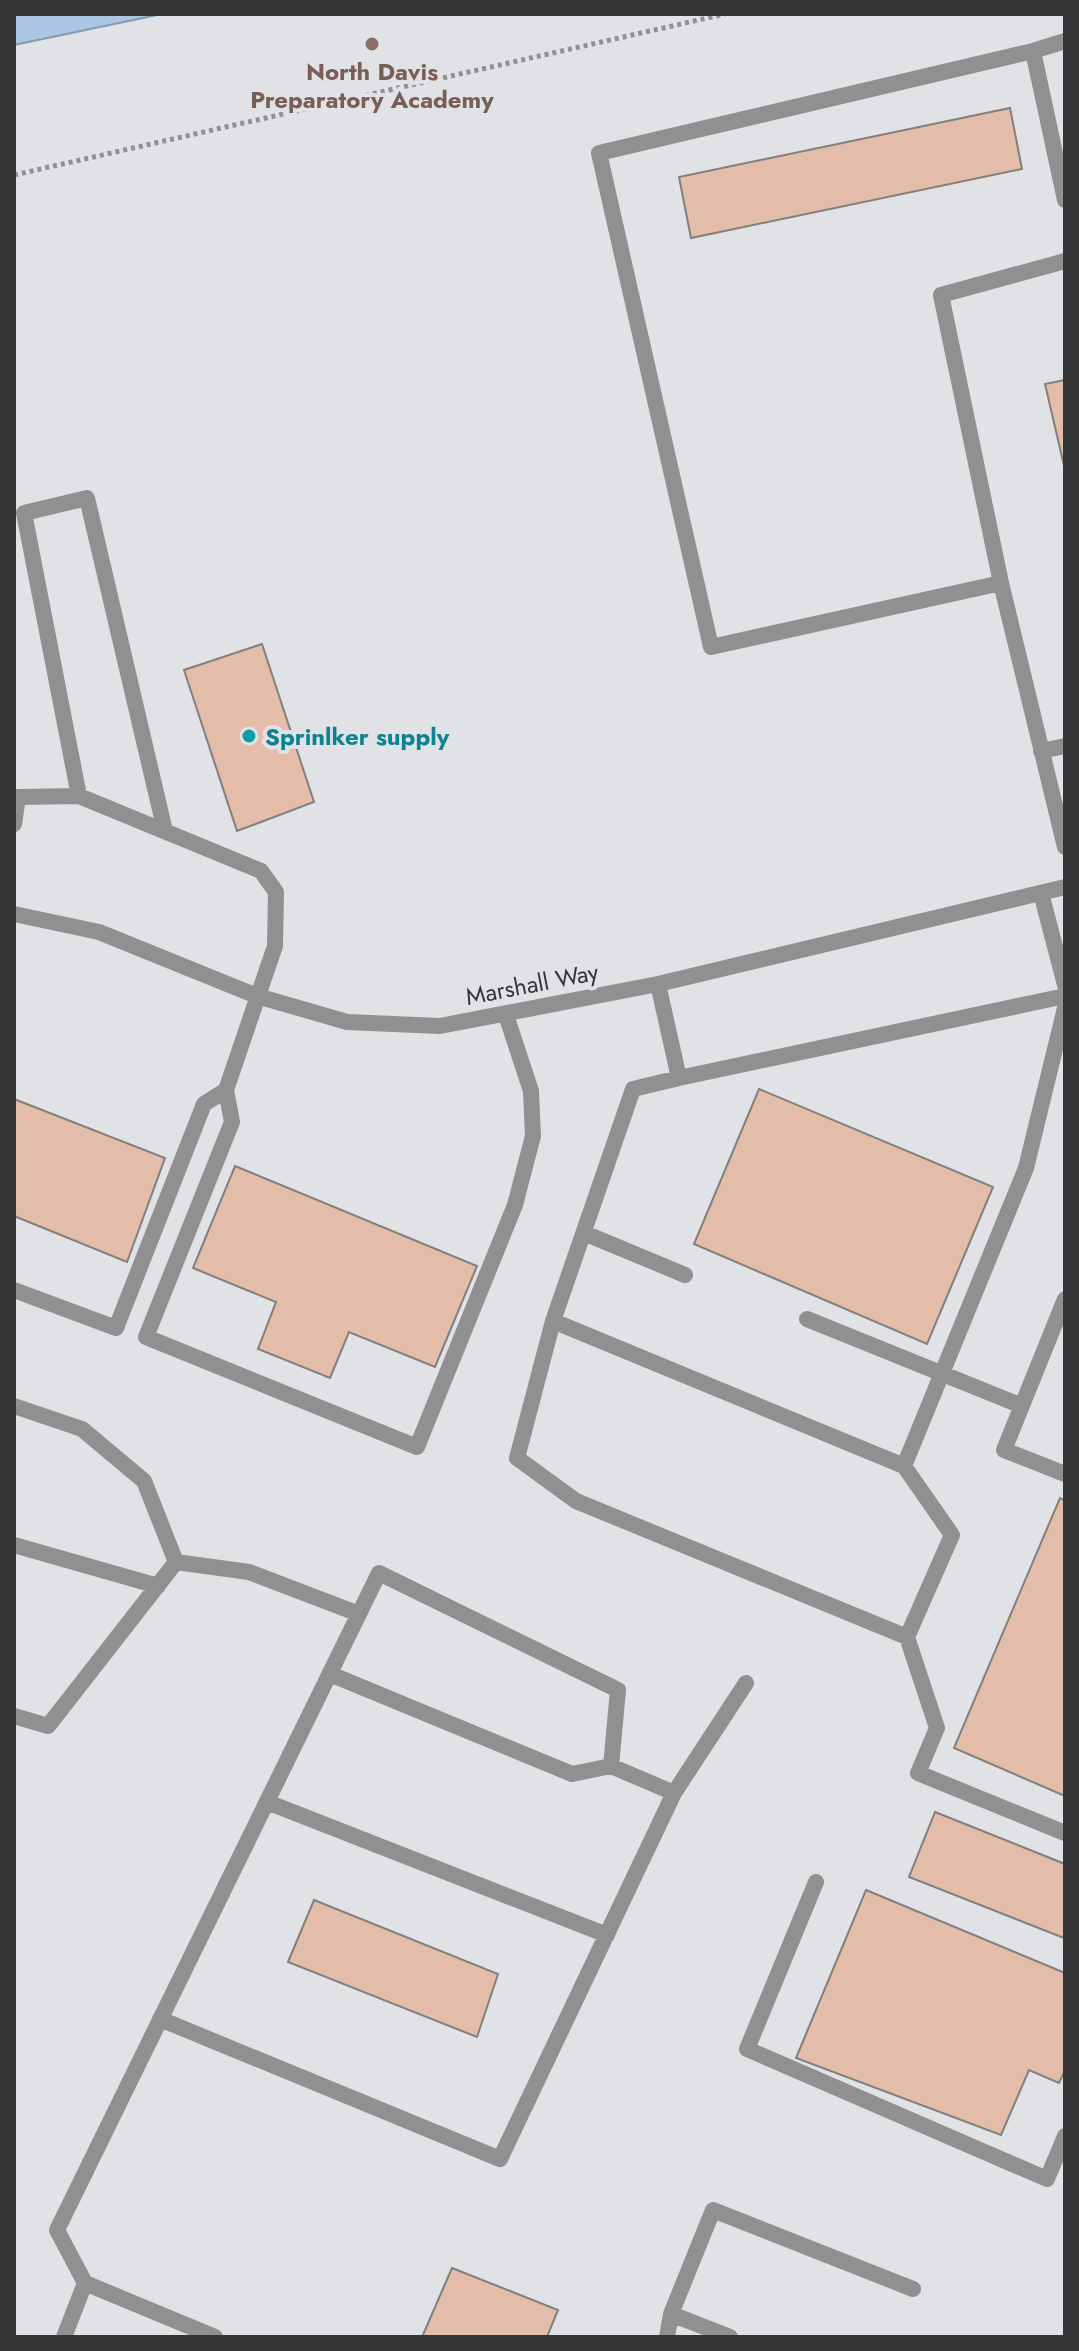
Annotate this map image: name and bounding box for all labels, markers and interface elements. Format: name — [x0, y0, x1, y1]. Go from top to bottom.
marker: North Davis Preparatory Academy — [363, 35, 381, 53]
place label: North Davis Preparatory Academy — [250, 54, 494, 117]
place label: Sprinlker supply — [265, 719, 450, 754]
marker: Sprinlker supply — [240, 727, 258, 745]
street label: Marshall Way — [463, 954, 602, 1014]

